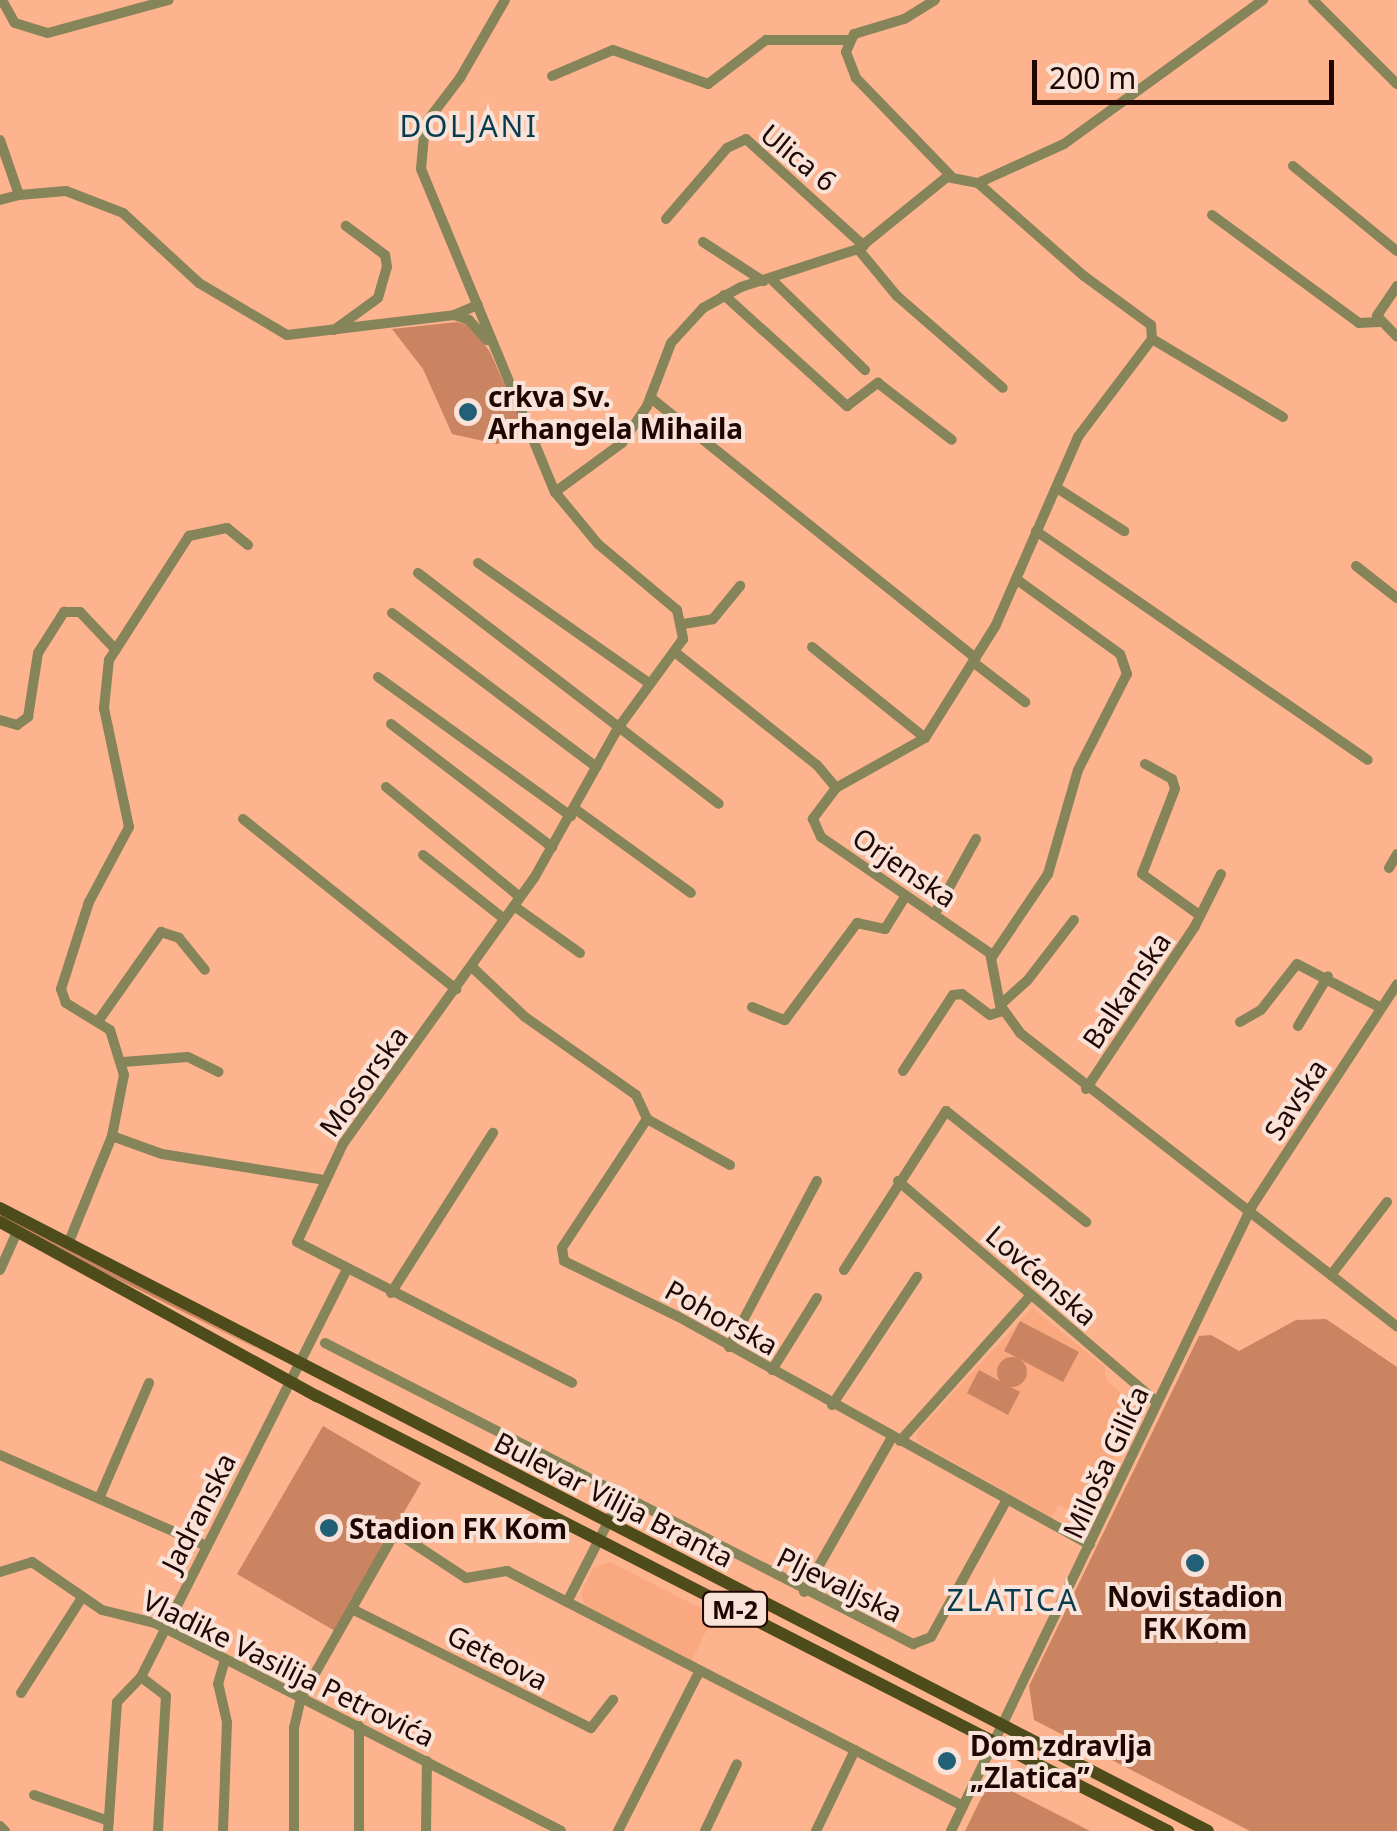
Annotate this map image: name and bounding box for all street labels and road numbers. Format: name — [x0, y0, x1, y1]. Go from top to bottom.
street label: Ulica 6 — [754, 116, 844, 198]
street label: Orjenska — [847, 820, 963, 914]
street label: Balkanska — [1075, 925, 1177, 1055]
street label: Mosorska — [312, 1019, 414, 1143]
street label: Savska — [1257, 1052, 1333, 1146]
street label: Lovćenska — [980, 1218, 1104, 1332]
street label: Pohorska — [660, 1272, 784, 1362]
street label: Miloša Gilića — [1055, 1380, 1155, 1544]
street label: Bulevar Vilija Branta — [489, 1424, 739, 1574]
street label: Jadranska — [154, 1447, 242, 1577]
street label: Pljevaljska — [772, 1539, 908, 1629]
street label: Vladike Vasilija Petrovića — [138, 1583, 440, 1753]
road number: M-2 — [700, 1589, 770, 1629]
street label: Geteova — [442, 1617, 554, 1697]

